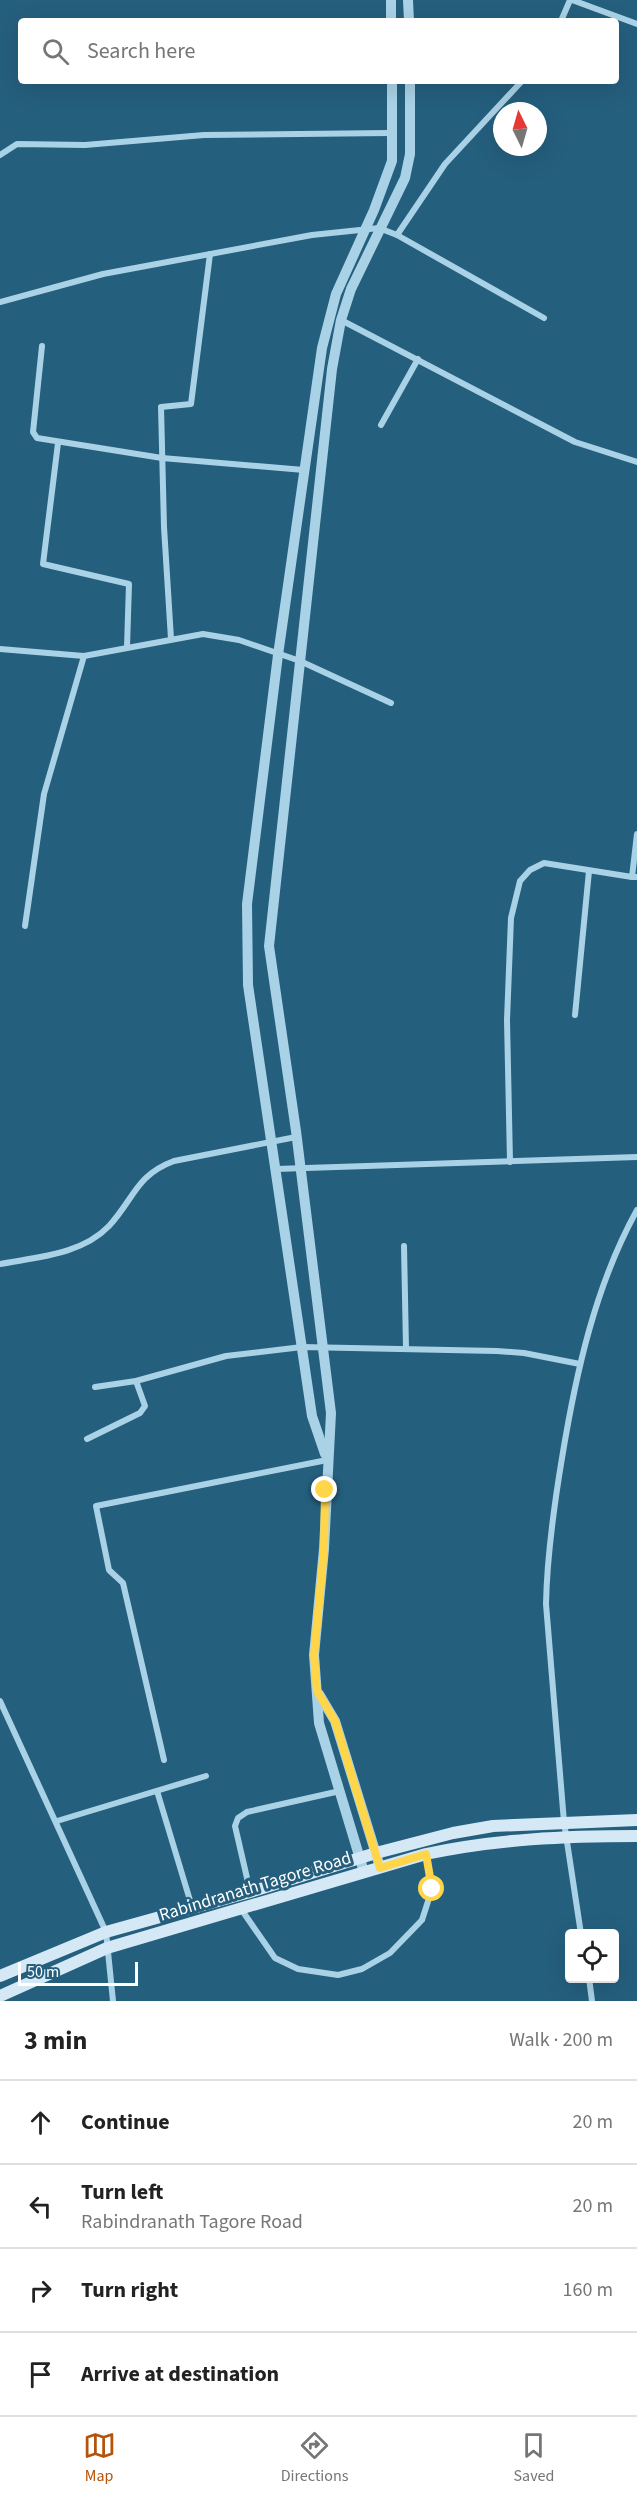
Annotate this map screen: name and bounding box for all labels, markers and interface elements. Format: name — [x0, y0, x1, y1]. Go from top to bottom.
search box — [18, 18, 619, 84]
icon: search — [39, 35, 72, 68]
text: Search here — [87, 35, 195, 67]
north arrow — [493, 102, 547, 156]
route end — [311, 1476, 337, 1502]
street label: Rabindranath Tagore Road — [156, 1845, 354, 1928]
route start — [418, 1875, 444, 1901]
map controls — [565, 1929, 619, 1983]
button: locate — [565, 1929, 619, 1983]
scale bar — [18, 1959, 138, 1986]
text: 50 m — [27, 1961, 59, 1983]
text: 3 min — [24, 2022, 87, 2059]
text: Walk · 200 m — [509, 2026, 613, 2054]
icon: ahead — [24, 2106, 57, 2139]
text: Continue — [81, 2106, 170, 2138]
text: 20 m — [573, 2108, 613, 2136]
text: Turn left — [81, 2176, 163, 2208]
icon: left — [24, 2190, 57, 2223]
text: 20 m — [573, 2192, 613, 2220]
text: Rabindranath Tagore Road — [81, 2208, 303, 2236]
icon: right — [24, 2274, 57, 2307]
text: Turn right — [81, 2274, 178, 2306]
text: 160 m — [563, 2276, 613, 2304]
icon: arrive — [24, 2358, 57, 2391]
text: Arrive at destination — [81, 2358, 279, 2390]
tab: Map — [83, 2429, 116, 2487]
tab: Directions — [281, 2429, 348, 2487]
tab: Saved — [514, 2429, 554, 2487]

